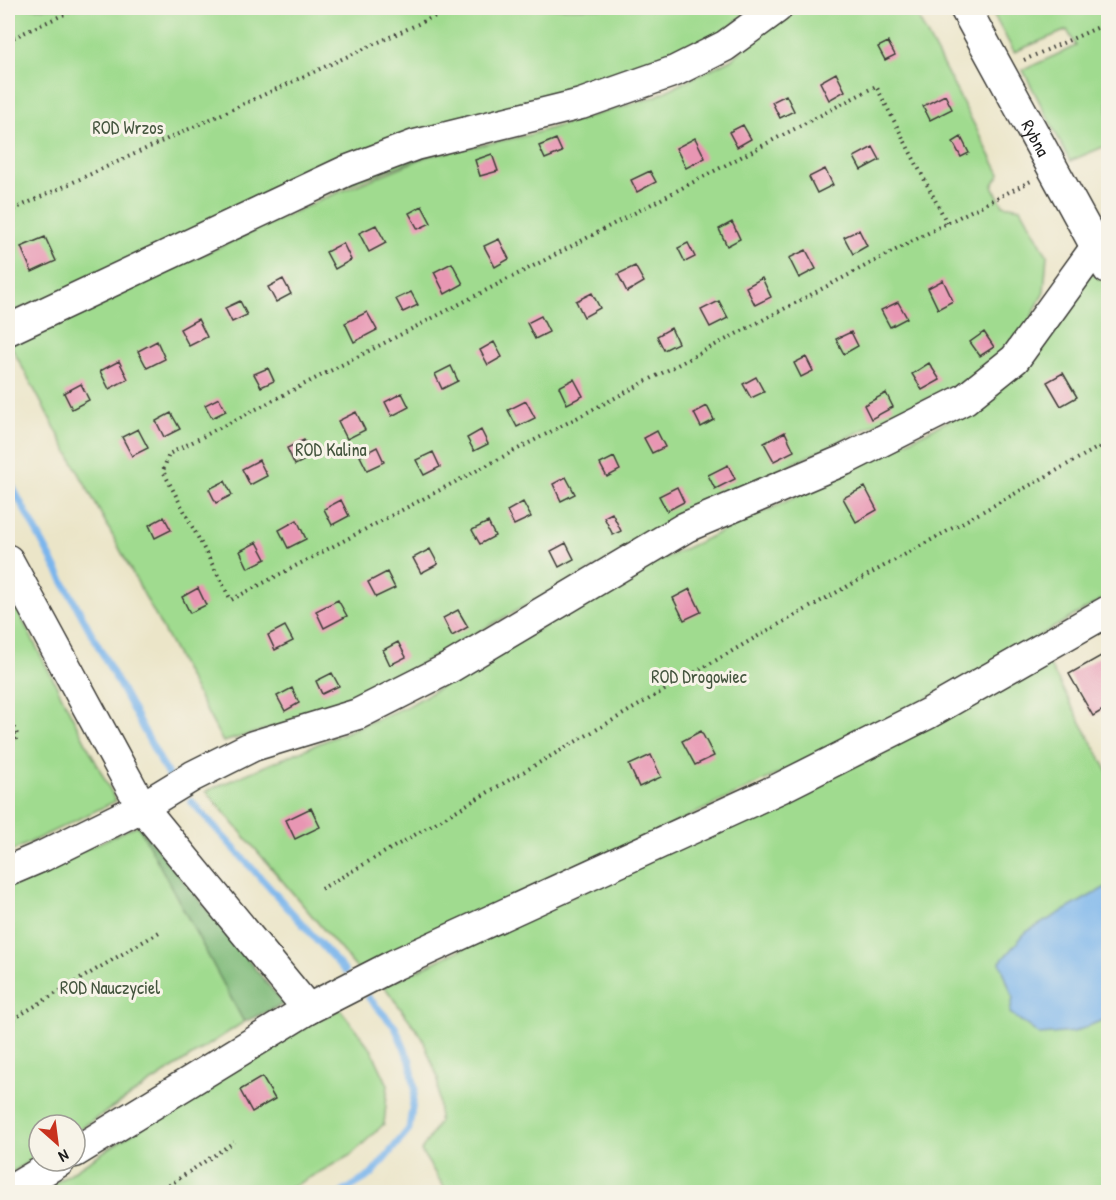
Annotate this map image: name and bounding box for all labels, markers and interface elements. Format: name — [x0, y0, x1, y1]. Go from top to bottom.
park label: ROD Wrzos — [93, 115, 163, 140]
street label: Rybna — [1016, 115, 1056, 161]
park label: ROD Kalina — [295, 437, 367, 462]
park label: ROD Drogowiec — [651, 664, 747, 689]
park label: ROD Nauczyciel — [60, 975, 160, 1000]
north arrow — [27, 1113, 87, 1173]
text: N — [55, 1145, 73, 1168]

